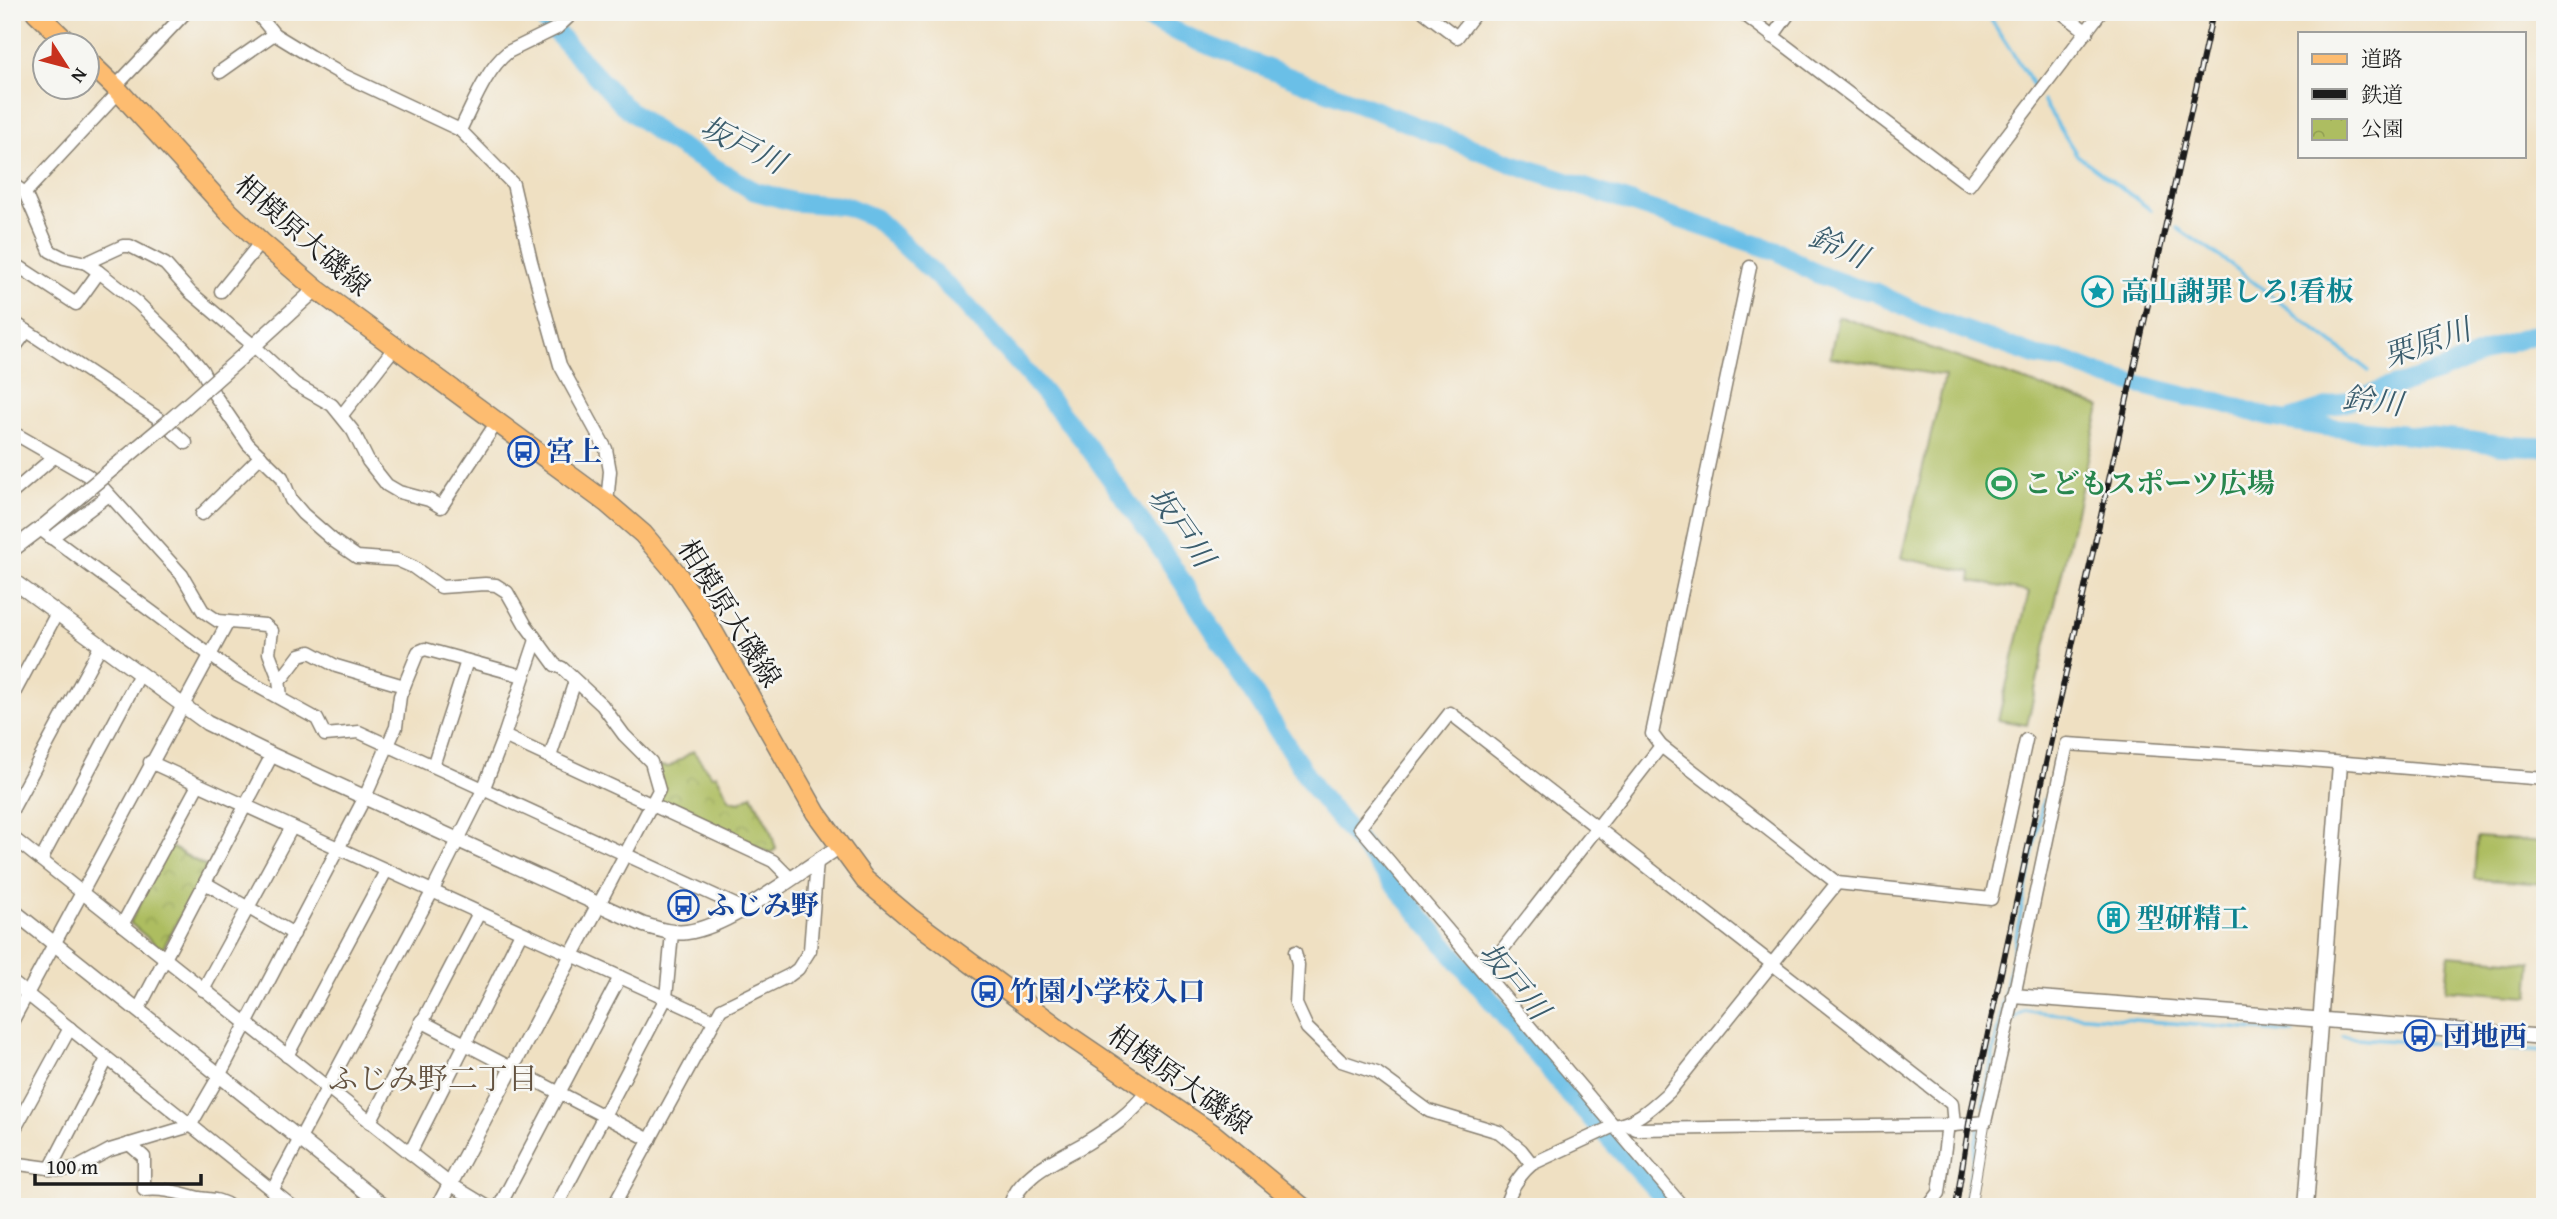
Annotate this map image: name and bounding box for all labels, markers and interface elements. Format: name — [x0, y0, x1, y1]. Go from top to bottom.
north arrow — [32, 32, 102, 102]
legend — [2298, 32, 2526, 158]
text: 道路 — [2361, 43, 2403, 74]
text: N — [65, 63, 95, 90]
text: 鉄道 — [2361, 79, 2403, 110]
water label: 坂戸川 — [693, 104, 796, 186]
text: 公園 — [2361, 113, 2403, 144]
street label: 相模原大磯線 — [226, 164, 380, 305]
water label: 鈴川 — [1803, 214, 1879, 280]
place label: 高山謝罪しろ!看板 — [2121, 270, 2354, 311]
place icon: 高山謝罪しろ!看板 — [2081, 274, 2115, 308]
water label: 栗原川 — [2377, 306, 2479, 378]
water label: 鈴川 — [2341, 375, 2409, 426]
place label: 宮上 — [546, 430, 602, 471]
bus stop icon: 宮上 — [506, 434, 540, 468]
place label: こどもスポーツ広場 — [2024, 462, 2275, 503]
sports icon: こどもスポーツ広場 — [1984, 466, 2018, 500]
water label: 坂戸川 — [1138, 477, 1227, 578]
street label: 相模原大磯線 — [669, 531, 792, 695]
place label: ふじみ野 — [707, 884, 819, 925]
bus stop icon: ふじみ野 — [667, 888, 701, 922]
place label: 型研精工 — [2137, 897, 2249, 938]
building icon: 型研精工 — [2097, 901, 2131, 935]
water label: 坂戸川 — [1469, 932, 1562, 1031]
place label: 竹園小学校入口 — [1010, 970, 1206, 1011]
bus stop icon: 竹園小学校入口 — [970, 974, 1004, 1008]
street label: 相模原大磯線 — [1100, 1014, 1261, 1144]
place label: 団地西 — [2443, 1015, 2527, 1056]
bus stop icon: 団地西 — [2403, 1019, 2437, 1053]
district label: ふじみ野二丁目 — [328, 1056, 538, 1100]
scale bar — [35, 1142, 201, 1186]
text: 100 m — [46, 1151, 98, 1182]

